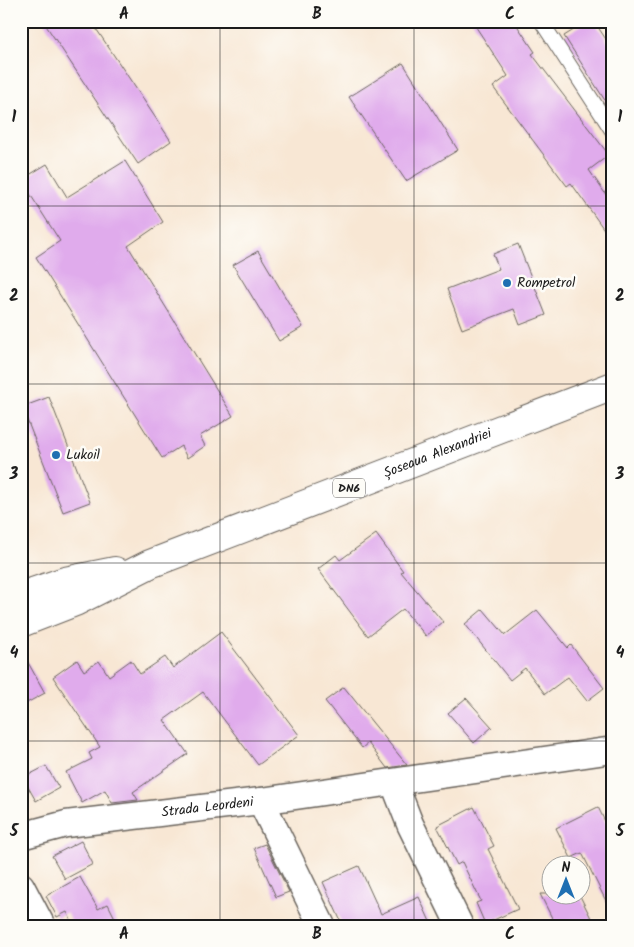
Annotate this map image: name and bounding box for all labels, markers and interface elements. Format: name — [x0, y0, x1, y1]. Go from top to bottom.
text: A — [119, 2, 129, 27]
text: B — [312, 2, 322, 27]
text: C — [505, 2, 515, 27]
text: 1 — [12, 105, 17, 130]
text: 1 — [618, 105, 623, 130]
place label: Rompetrol — [517, 272, 576, 294]
marker: Rompetrol — [501, 277, 513, 289]
text: 2 — [9, 284, 19, 309]
text: 2 — [615, 284, 625, 309]
street label: Șoseaua Alexandriei — [380, 422, 496, 484]
place label: Lukoil — [66, 444, 101, 466]
marker: Lukoil — [50, 449, 62, 461]
text: 3 — [9, 462, 19, 487]
text: 3 — [615, 462, 625, 487]
road number: DN6 — [333, 478, 365, 498]
text: 4 — [10, 641, 19, 666]
text: 4 — [616, 641, 625, 666]
street label: Strada Leordeni — [160, 791, 255, 824]
text: 5 — [9, 819, 20, 844]
text: 5 — [615, 819, 626, 844]
north arrow — [542, 854, 592, 904]
text: N — [562, 857, 571, 879]
text: A — [119, 922, 129, 947]
text: B — [312, 922, 322, 947]
text: C — [505, 922, 515, 947]

